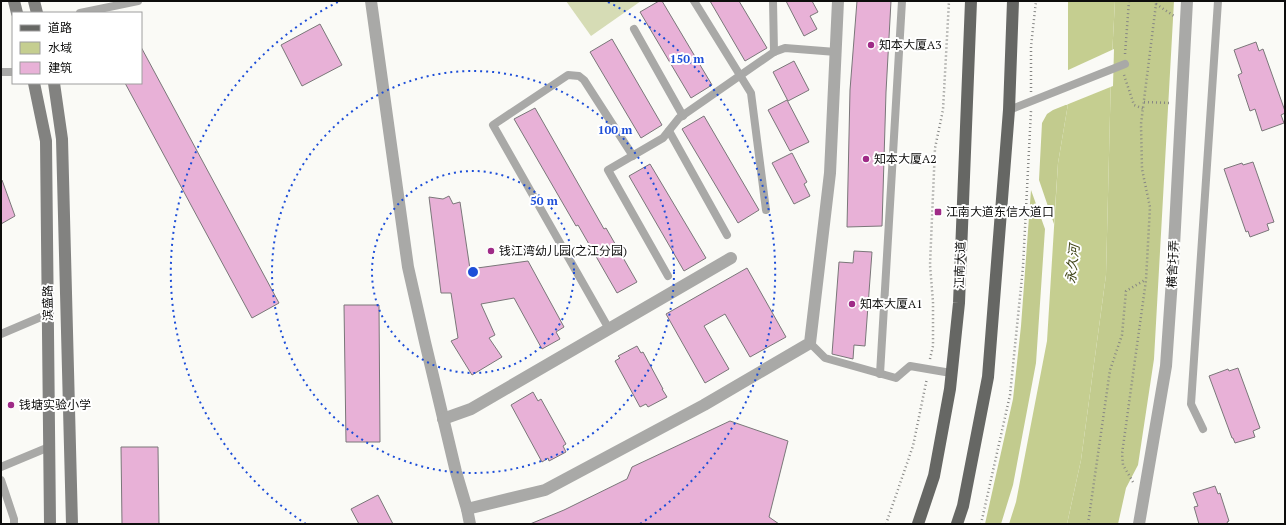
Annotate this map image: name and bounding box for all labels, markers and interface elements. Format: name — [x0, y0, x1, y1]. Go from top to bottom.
legend — [12, 12, 142, 84]
text: 道路 — [48, 20, 72, 35]
place label: 知本大厦A3 — [879, 37, 942, 52]
text: 水域 — [48, 40, 72, 55]
marker: 知本大厦A3 — [866, 40, 876, 50]
text: 150 m — [670, 51, 704, 66]
text: 建筑 — [48, 60, 72, 75]
text: 100 m — [598, 122, 632, 137]
place label: 知本大厦A2 — [874, 151, 937, 166]
marker: 知本大厦A2 — [861, 154, 871, 164]
text: 50 m — [530, 193, 558, 208]
place label: 江南大道东信大道口 — [946, 204, 1054, 219]
marker: 江南大道东信大道口 — [933, 207, 943, 217]
street label: 横舍圩弄 — [1164, 240, 1181, 288]
street label: 江南大道 — [951, 241, 968, 289]
water label: 永久河 — [1061, 241, 1083, 284]
place label: 钱江湾幼儿园(之江分园) — [499, 243, 627, 258]
marker: 钱江湾幼儿园(之江分园) — [486, 246, 496, 256]
centre of rings — [466, 265, 480, 279]
street label: 滨盛路 — [40, 285, 55, 321]
place label: 知本大厦A1 — [860, 296, 923, 311]
marker: 知本大厦A1 — [847, 299, 857, 309]
place label: 钱塘实验小学 — [19, 397, 91, 412]
marker: 钱塘实验小学 — [6, 400, 16, 410]

